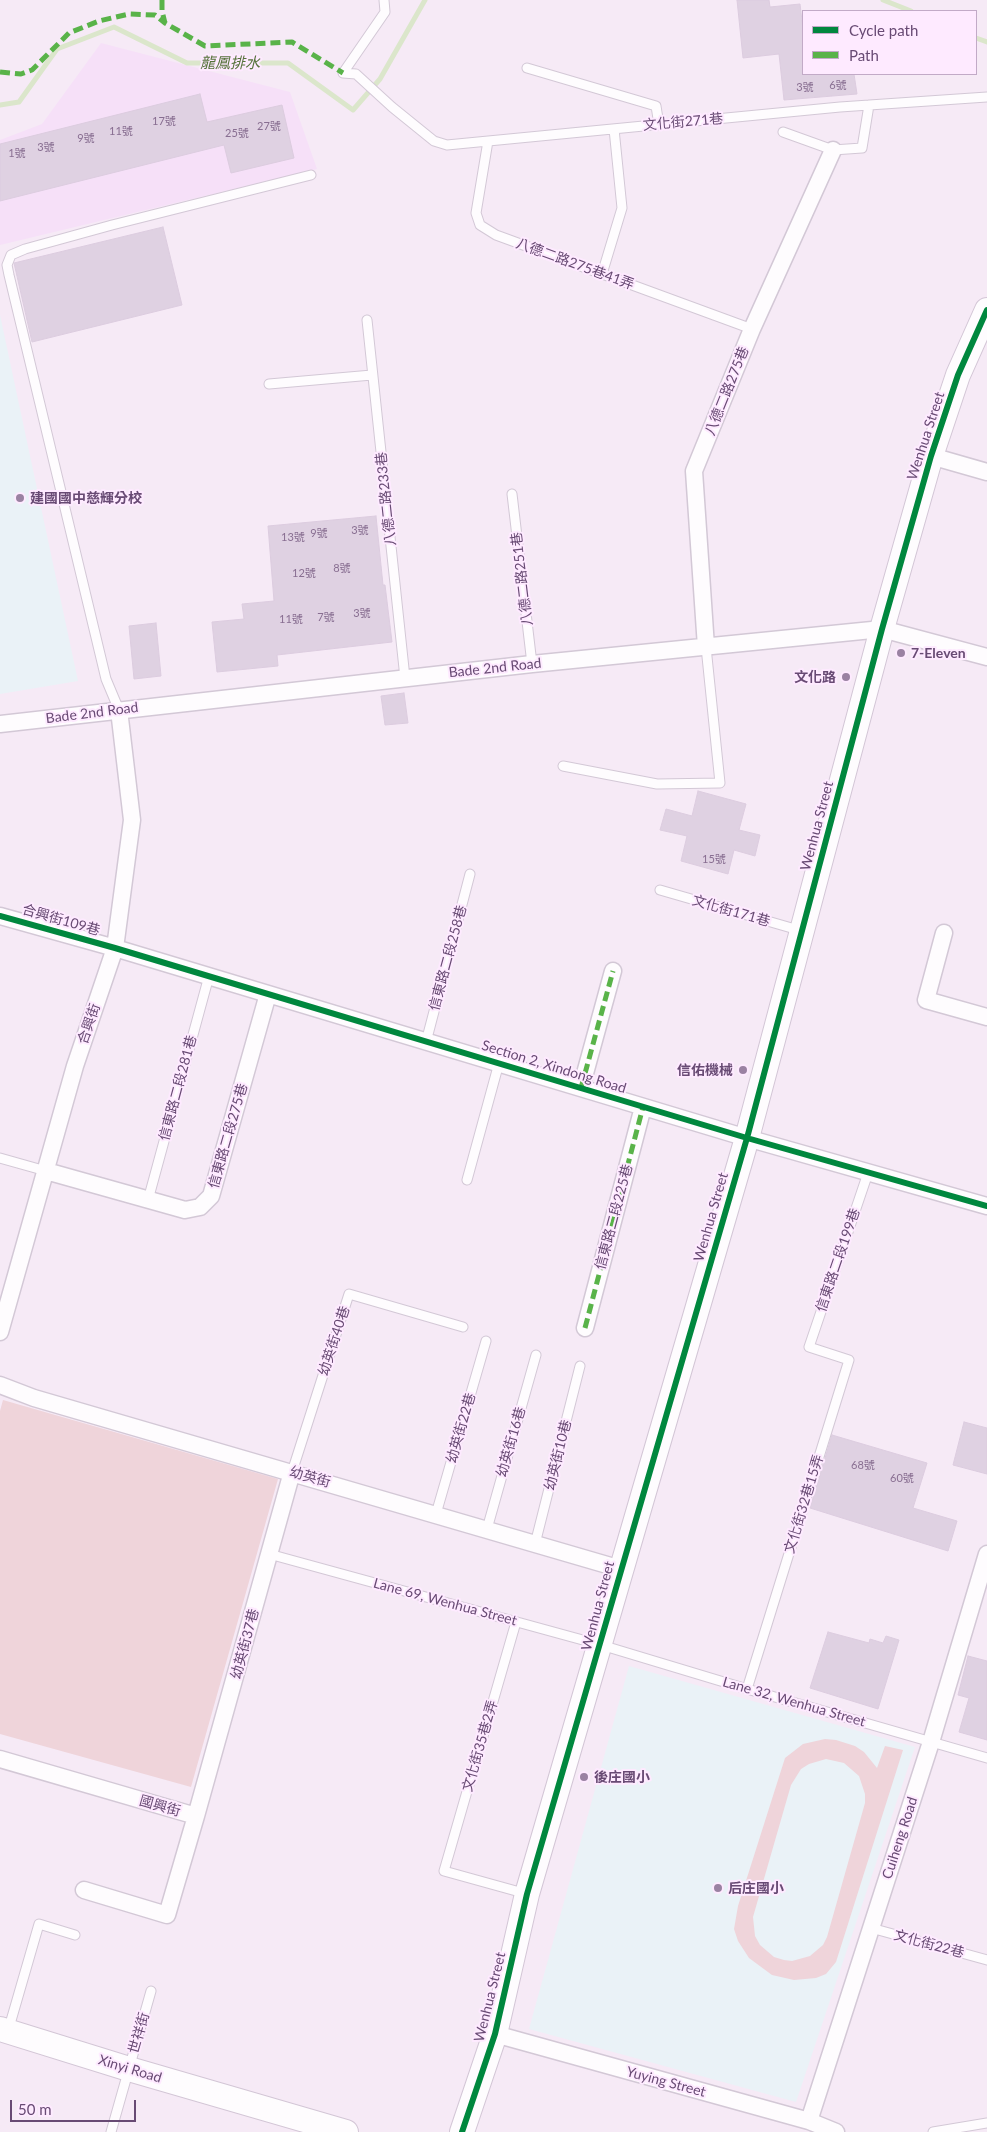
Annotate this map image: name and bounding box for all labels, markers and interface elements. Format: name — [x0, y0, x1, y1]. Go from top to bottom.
legend — [802, 10, 977, 75]
text: Cycle path — [849, 21, 918, 39]
text: Path — [849, 46, 879, 64]
water label: 龍鳳排水 — [200, 54, 260, 72]
house number: 6號 — [829, 78, 847, 92]
house number: 3號 — [796, 80, 814, 94]
street label: 文化街271巷 — [642, 110, 724, 134]
house number: 17號 — [152, 114, 176, 128]
house number: 27號 — [257, 119, 281, 133]
house number: 11號 — [109, 124, 133, 138]
house number: 25號 — [225, 126, 249, 140]
house number: 9號 — [77, 131, 95, 145]
house number: 3號 — [37, 140, 55, 154]
house number: 1號 — [8, 146, 26, 160]
street label: 八德二路275巷41弄 — [514, 235, 636, 293]
street label: 八德二路275巷 — [702, 344, 752, 438]
street label: Wenhua Street — [904, 390, 948, 482]
street label: 八德二路233巷 — [373, 451, 399, 547]
place label: 建國國中慈輝分校 — [30, 490, 142, 506]
marker: 建國國中慈輝分校 — [14, 492, 26, 504]
house number: 3號 — [351, 523, 369, 537]
house number: 9號 — [310, 526, 328, 540]
house number: 13號 — [281, 530, 305, 544]
street label: 八德二路251巷 — [508, 531, 536, 627]
house number: 8號 — [333, 561, 351, 575]
house number: 12號 — [292, 566, 316, 580]
house number: 3號 — [353, 606, 371, 620]
house number: 7號 — [317, 610, 335, 624]
house number: 11號 — [279, 612, 303, 626]
place label: 7-Eleven — [911, 645, 966, 661]
marker: 7-Eleven — [895, 647, 907, 659]
street label: Bade 2nd Road — [448, 655, 542, 681]
place label: 文化路 — [794, 669, 836, 685]
marker: 文化路 — [840, 671, 852, 683]
street label: Bade 2nd Road — [45, 699, 139, 727]
street label: Wenhua Street — [797, 779, 837, 873]
house number: 15號 — [702, 852, 726, 866]
street label: 文化街171巷 — [690, 892, 772, 930]
street label: 合興街109巷 — [20, 901, 102, 939]
street label: 信東路二段258巷 — [426, 903, 470, 1013]
street label: 合興街 — [74, 1001, 104, 1047]
street label: 信東路二段281巷 — [156, 1033, 200, 1143]
street label: Section 2, Xindong Road — [480, 1037, 628, 1097]
place label: 信佑機械 — [677, 1062, 733, 1078]
marker: 信佑機械 — [737, 1064, 749, 1076]
street label: 信東路二段275巷 — [205, 1082, 251, 1190]
street label: 信東路二段225巷 — [592, 1162, 636, 1272]
street label: Wenhua Street — [690, 1170, 732, 1264]
street label: 信東路二段199巷 — [812, 1206, 864, 1314]
street label: 幼英街40巷 — [315, 1304, 353, 1378]
street label: 幼英街22巷 — [443, 1391, 479, 1465]
street label: 幼英街16巷 — [493, 1405, 529, 1479]
street label: 幼英街10巷 — [541, 1418, 575, 1492]
street label: 文化街32巷15弄 — [781, 1453, 827, 1555]
house number: 68號 — [851, 1458, 875, 1472]
street label: 幼英街 — [287, 1463, 333, 1491]
house number: 60號 — [890, 1471, 914, 1485]
street label: Wenhua Street — [578, 1559, 618, 1653]
street label: Lane 69, Wenhua Street — [371, 1575, 519, 1629]
street label: 幼英街37巷 — [228, 1607, 262, 1681]
street label: Lane 32, Wenhua Street — [721, 1674, 867, 1730]
street label: 文化街35巷2弄 — [459, 1698, 501, 1794]
place label: 後庄國小 — [594, 1769, 650, 1785]
marker: 後庄國小 — [578, 1771, 590, 1783]
street label: 國興街 — [137, 1792, 183, 1820]
street label: Cuiheng Road — [879, 1795, 921, 1881]
place label: 后庄國小 — [728, 1880, 784, 1896]
marker: 后庄國小 — [712, 1882, 724, 1894]
street label: 文化街22巷 — [892, 1927, 966, 1961]
street label: Wenhua Street — [471, 1950, 509, 2044]
street label: 世祥街 — [125, 2010, 153, 2056]
street label: Xinyi Road — [96, 2051, 164, 2087]
street label: Yuying Street — [624, 2063, 708, 2101]
scale bar — [12, 2090, 139, 2122]
text: 50 m — [18, 2100, 52, 2118]

